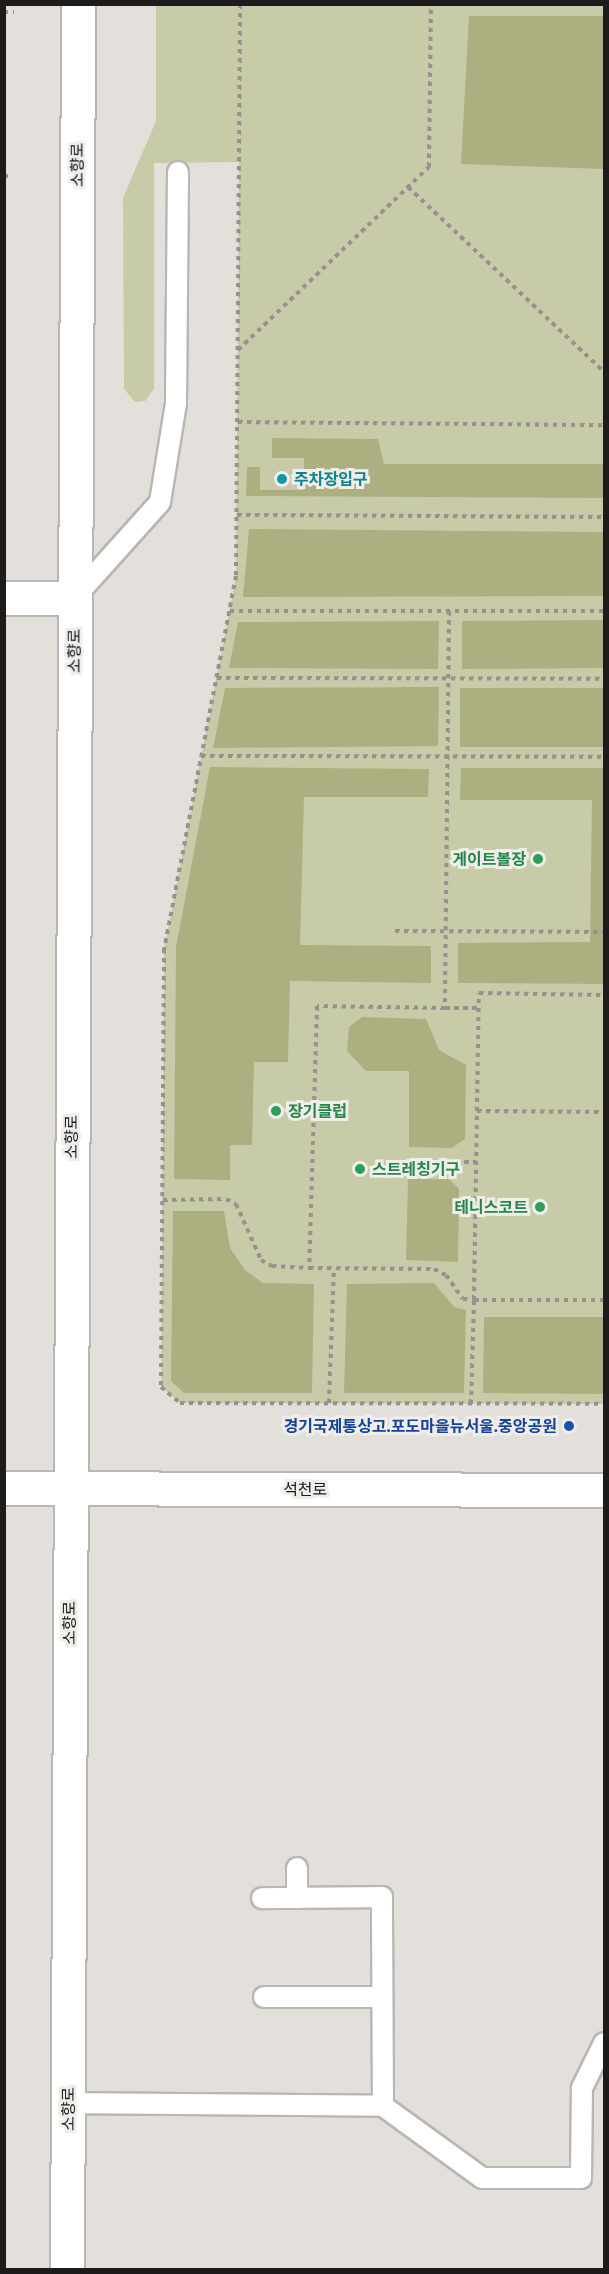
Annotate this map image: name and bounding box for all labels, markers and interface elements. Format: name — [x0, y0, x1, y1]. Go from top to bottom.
street label: 소향로 — [67, 143, 87, 187]
place label: 주차장입구 — [294, 469, 368, 489]
marker: 주차장입구 — [275, 472, 289, 486]
street label: 소향로 — [64, 629, 84, 673]
place label: 게이트볼장 — [452, 849, 526, 869]
marker: 게이트볼장 — [531, 852, 545, 866]
place label: 장기클럽 — [288, 1101, 347, 1121]
marker: 장기클럽 — [269, 1104, 283, 1118]
street label: 소향로 — [61, 1115, 81, 1159]
place label: 스트레칭기구 — [372, 1159, 460, 1179]
marker: 스트레칭기구 — [353, 1162, 367, 1176]
place label: 테니스코트 — [454, 1197, 528, 1217]
marker: 테니스코트 — [533, 1200, 547, 1214]
place label: 경기국제통상고.포도마을뉴서울.중앙공원 — [284, 1416, 557, 1436]
marker: 경기국제통상고.포도마을뉴서울.중앙공원 — [562, 1419, 576, 1433]
street label: 석천로 — [283, 1479, 327, 1499]
street label: 소향로 — [59, 1601, 79, 1645]
street label: 소향로 — [58, 2087, 78, 2131]

